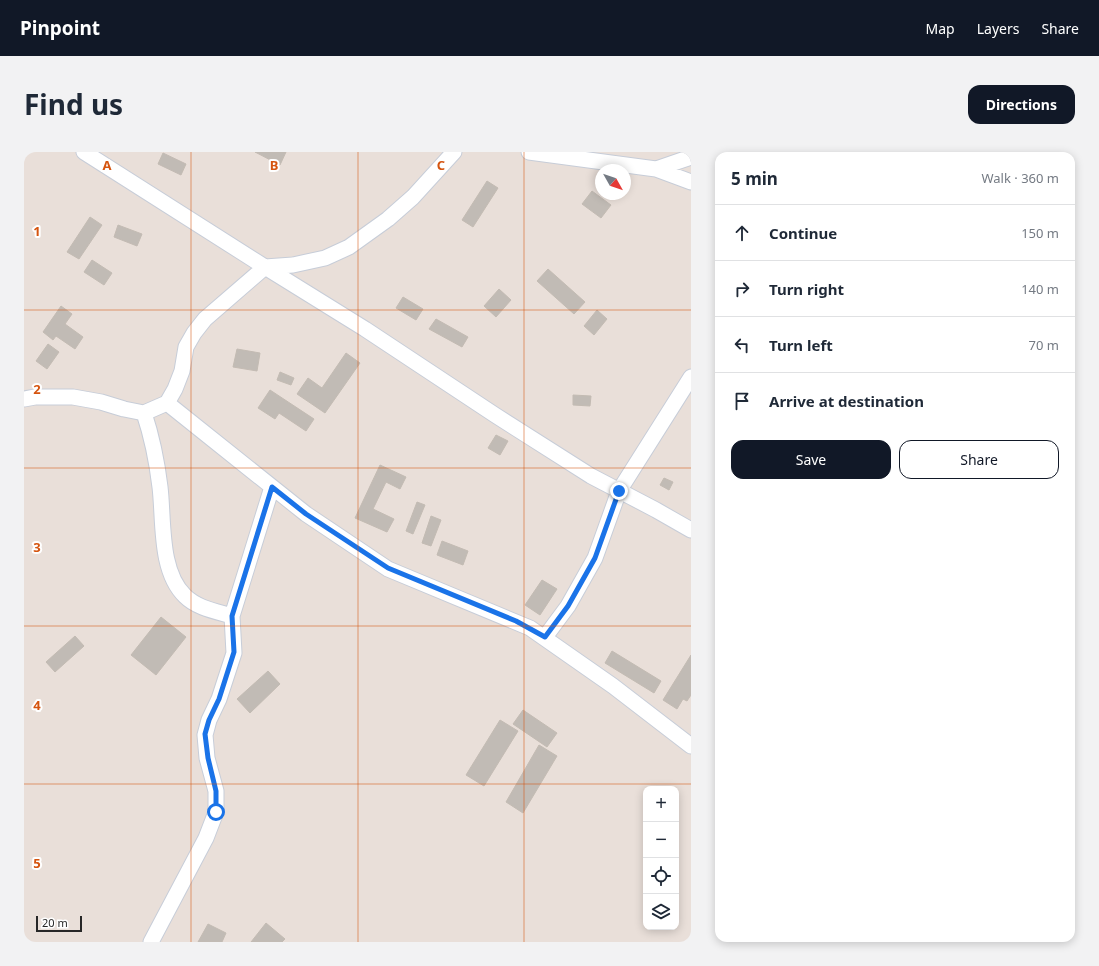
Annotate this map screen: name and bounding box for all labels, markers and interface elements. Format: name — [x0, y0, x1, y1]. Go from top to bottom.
text: Pinpoint — [20, 15, 100, 41]
text: Map — [926, 19, 955, 38]
text: Layers — [977, 19, 1019, 38]
text: Share — [1041, 19, 1079, 38]
text: Find us — [24, 85, 123, 123]
button: Directions — [968, 85, 1075, 124]
text: A — [103, 156, 112, 174]
text: B — [270, 156, 278, 174]
text: C — [437, 156, 445, 174]
north arrow — [595, 164, 631, 200]
text: 5 min — [731, 167, 778, 190]
text: Walk · 360 m — [981, 169, 1059, 187]
text: 1 — [33, 222, 41, 240]
icon: ahead — [731, 222, 753, 244]
text: Continue — [769, 223, 837, 243]
text: 150 m — [1021, 224, 1059, 242]
icon: right — [731, 278, 753, 300]
text: Turn right — [769, 279, 844, 299]
text: 140 m — [1021, 280, 1059, 298]
icon: left — [731, 334, 753, 356]
text: Turn left — [769, 335, 833, 355]
text: 70 m — [1029, 336, 1059, 354]
text: 2 — [33, 380, 41, 398]
icon: arrive — [731, 390, 753, 412]
text: Arrive at destination — [769, 391, 924, 411]
button: Save — [731, 440, 891, 479]
button: Share — [899, 440, 1059, 479]
route end — [610, 482, 628, 500]
text: 3 — [33, 538, 41, 556]
text: 4 — [33, 696, 41, 714]
map controls — [643, 786, 679, 930]
button: + — [643, 786, 679, 822]
route start — [207, 803, 225, 821]
button: − — [643, 822, 679, 858]
text: 5 — [33, 854, 41, 872]
button: locate — [643, 858, 679, 894]
button: layers — [643, 894, 679, 930]
scale bar — [36, 914, 82, 933]
text: 20 m — [42, 915, 68, 930]

